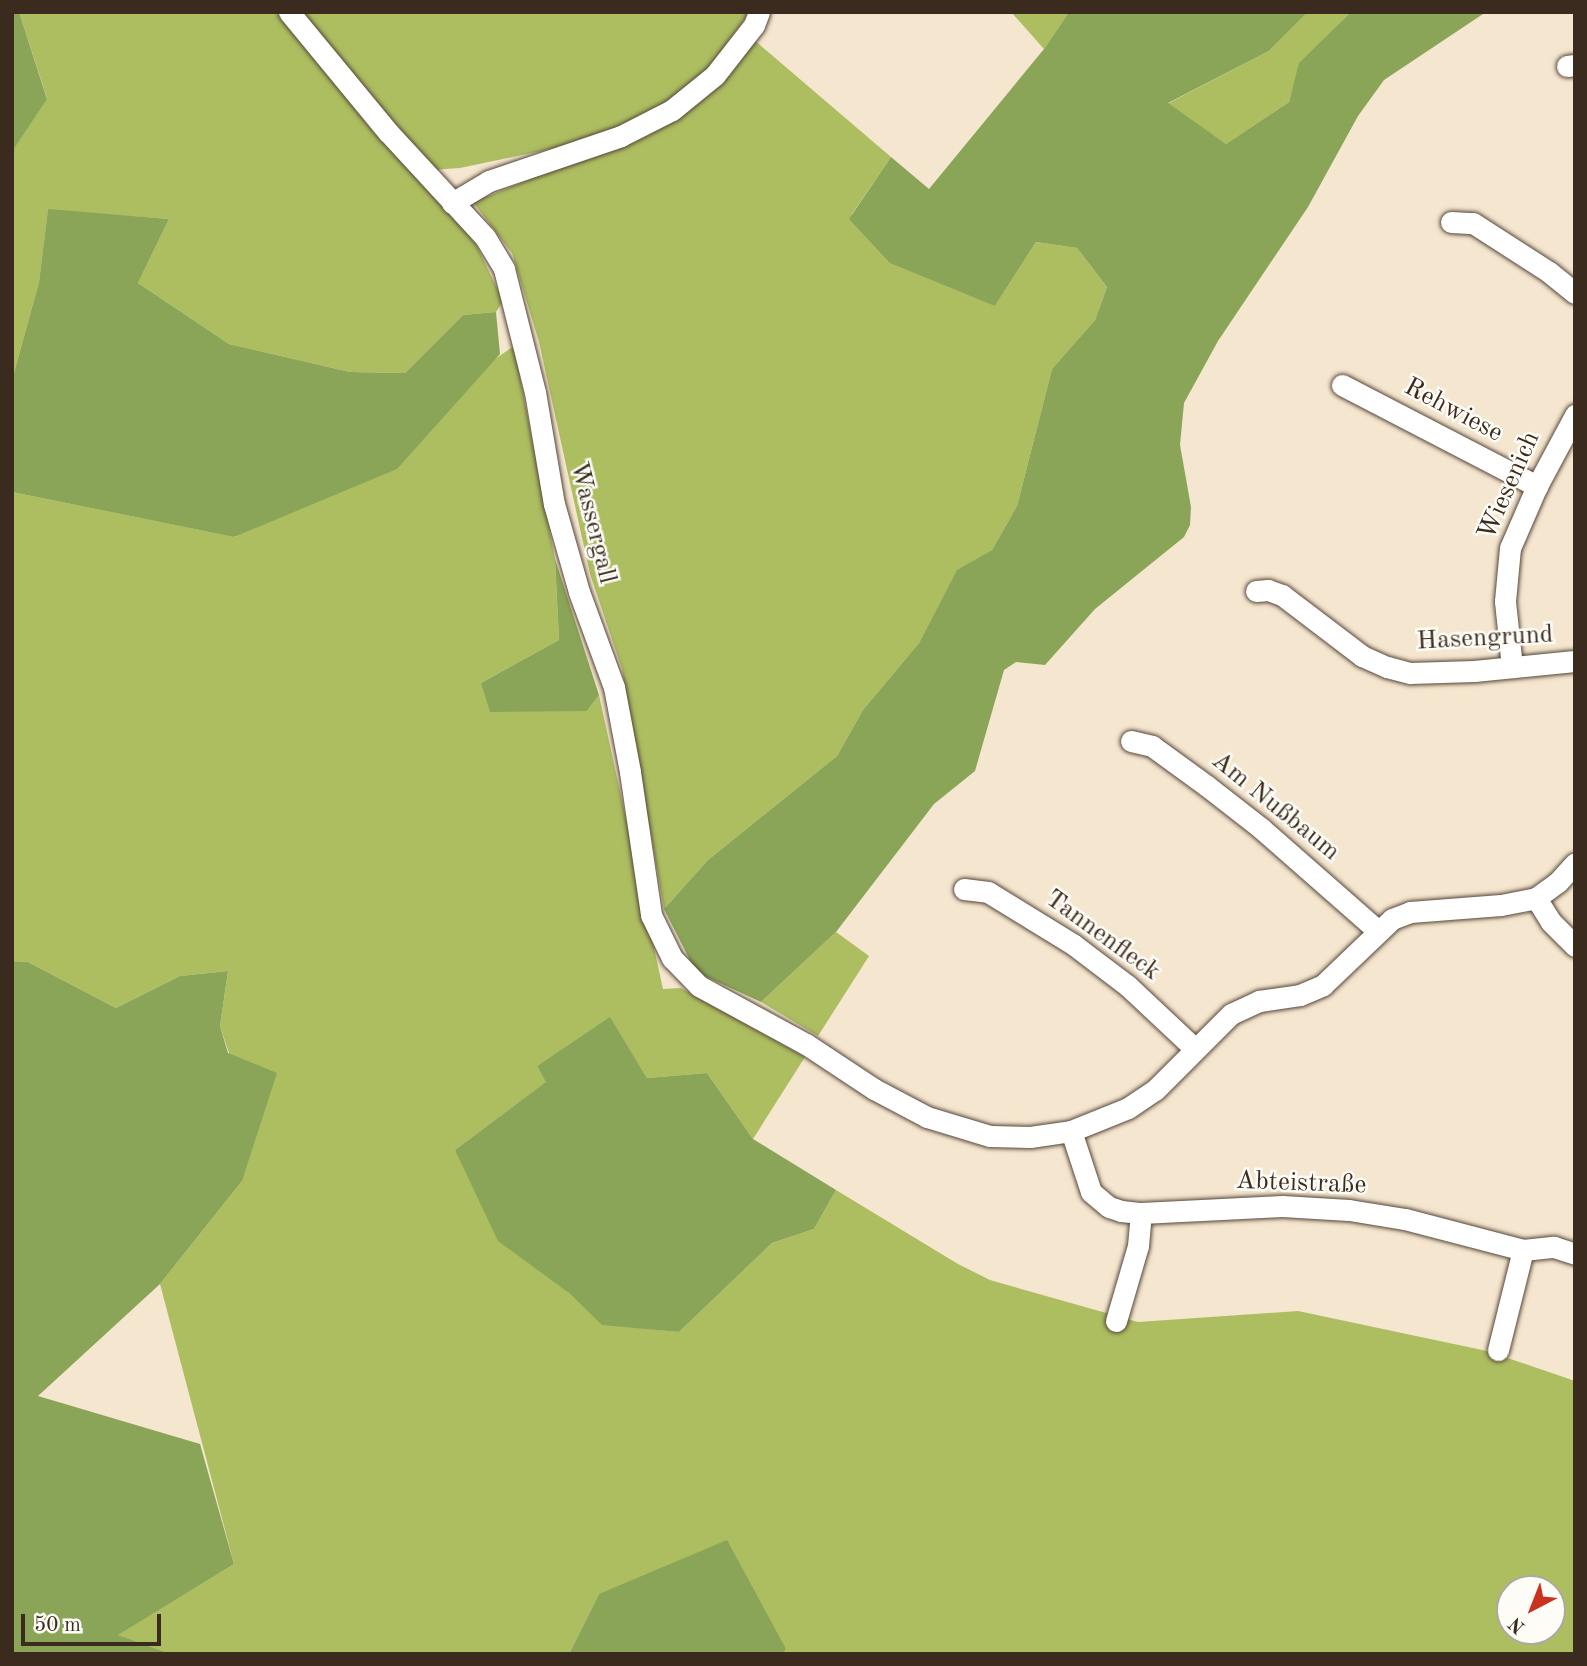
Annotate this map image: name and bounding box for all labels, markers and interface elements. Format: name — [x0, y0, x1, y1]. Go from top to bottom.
street label: Rehwiese — [1398, 372, 1508, 450]
street label: Wiesenich — [1472, 427, 1548, 545]
street label: Wassergall — [562, 459, 622, 587]
street label: Hasengrund — [1416, 620, 1554, 658]
street label: Am Nußbaum — [1205, 746, 1345, 868]
street label: Tannenfleck — [1038, 884, 1166, 988]
street label: Abteistraße — [1235, 1166, 1367, 1202]
north arrow — [1496, 1575, 1566, 1645]
scale bar — [24, 1600, 164, 1644]
text: N — [1506, 1613, 1530, 1636]
text: 50 m — [34, 1615, 81, 1636]

